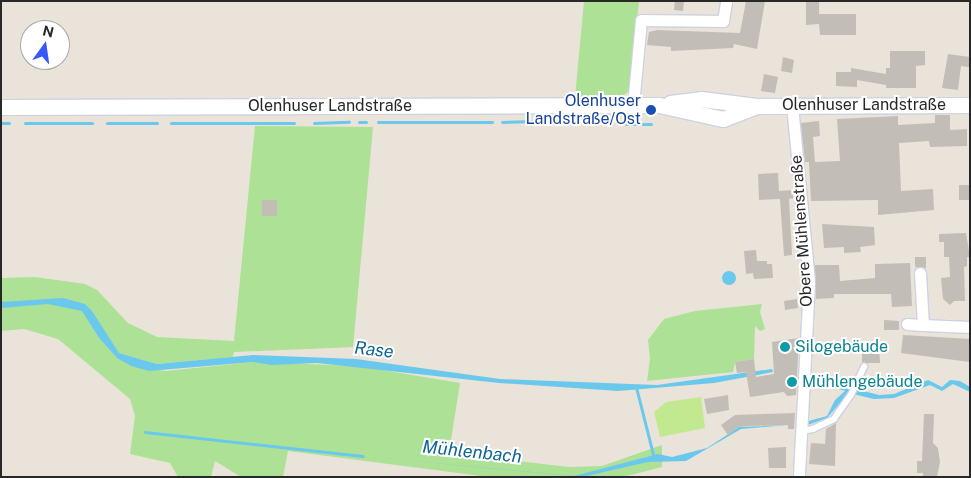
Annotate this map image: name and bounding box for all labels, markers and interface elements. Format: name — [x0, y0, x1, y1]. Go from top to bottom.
north arrow — [20, 20, 70, 70]
text: N — [41, 22, 56, 41]
place label: Olenhuser Landstraße/Ost — [526, 91, 641, 129]
street label: Olenhuser Landstraße — [782, 95, 946, 115]
street label: Olenhuser Landstraße — [248, 96, 412, 116]
marker: Olenhuser Landstraße/Ost — [645, 104, 657, 116]
street label: Obere Mühlenstraße — [787, 154, 817, 308]
water label: Rase — [353, 337, 395, 363]
place label: Silogebäude — [795, 337, 888, 357]
marker: Silogebäude — [779, 341, 791, 353]
place label: Mühlengebäude — [802, 372, 922, 392]
marker: Mühlengebäude — [786, 376, 798, 388]
water label: Mühlenbach — [421, 436, 523, 468]

